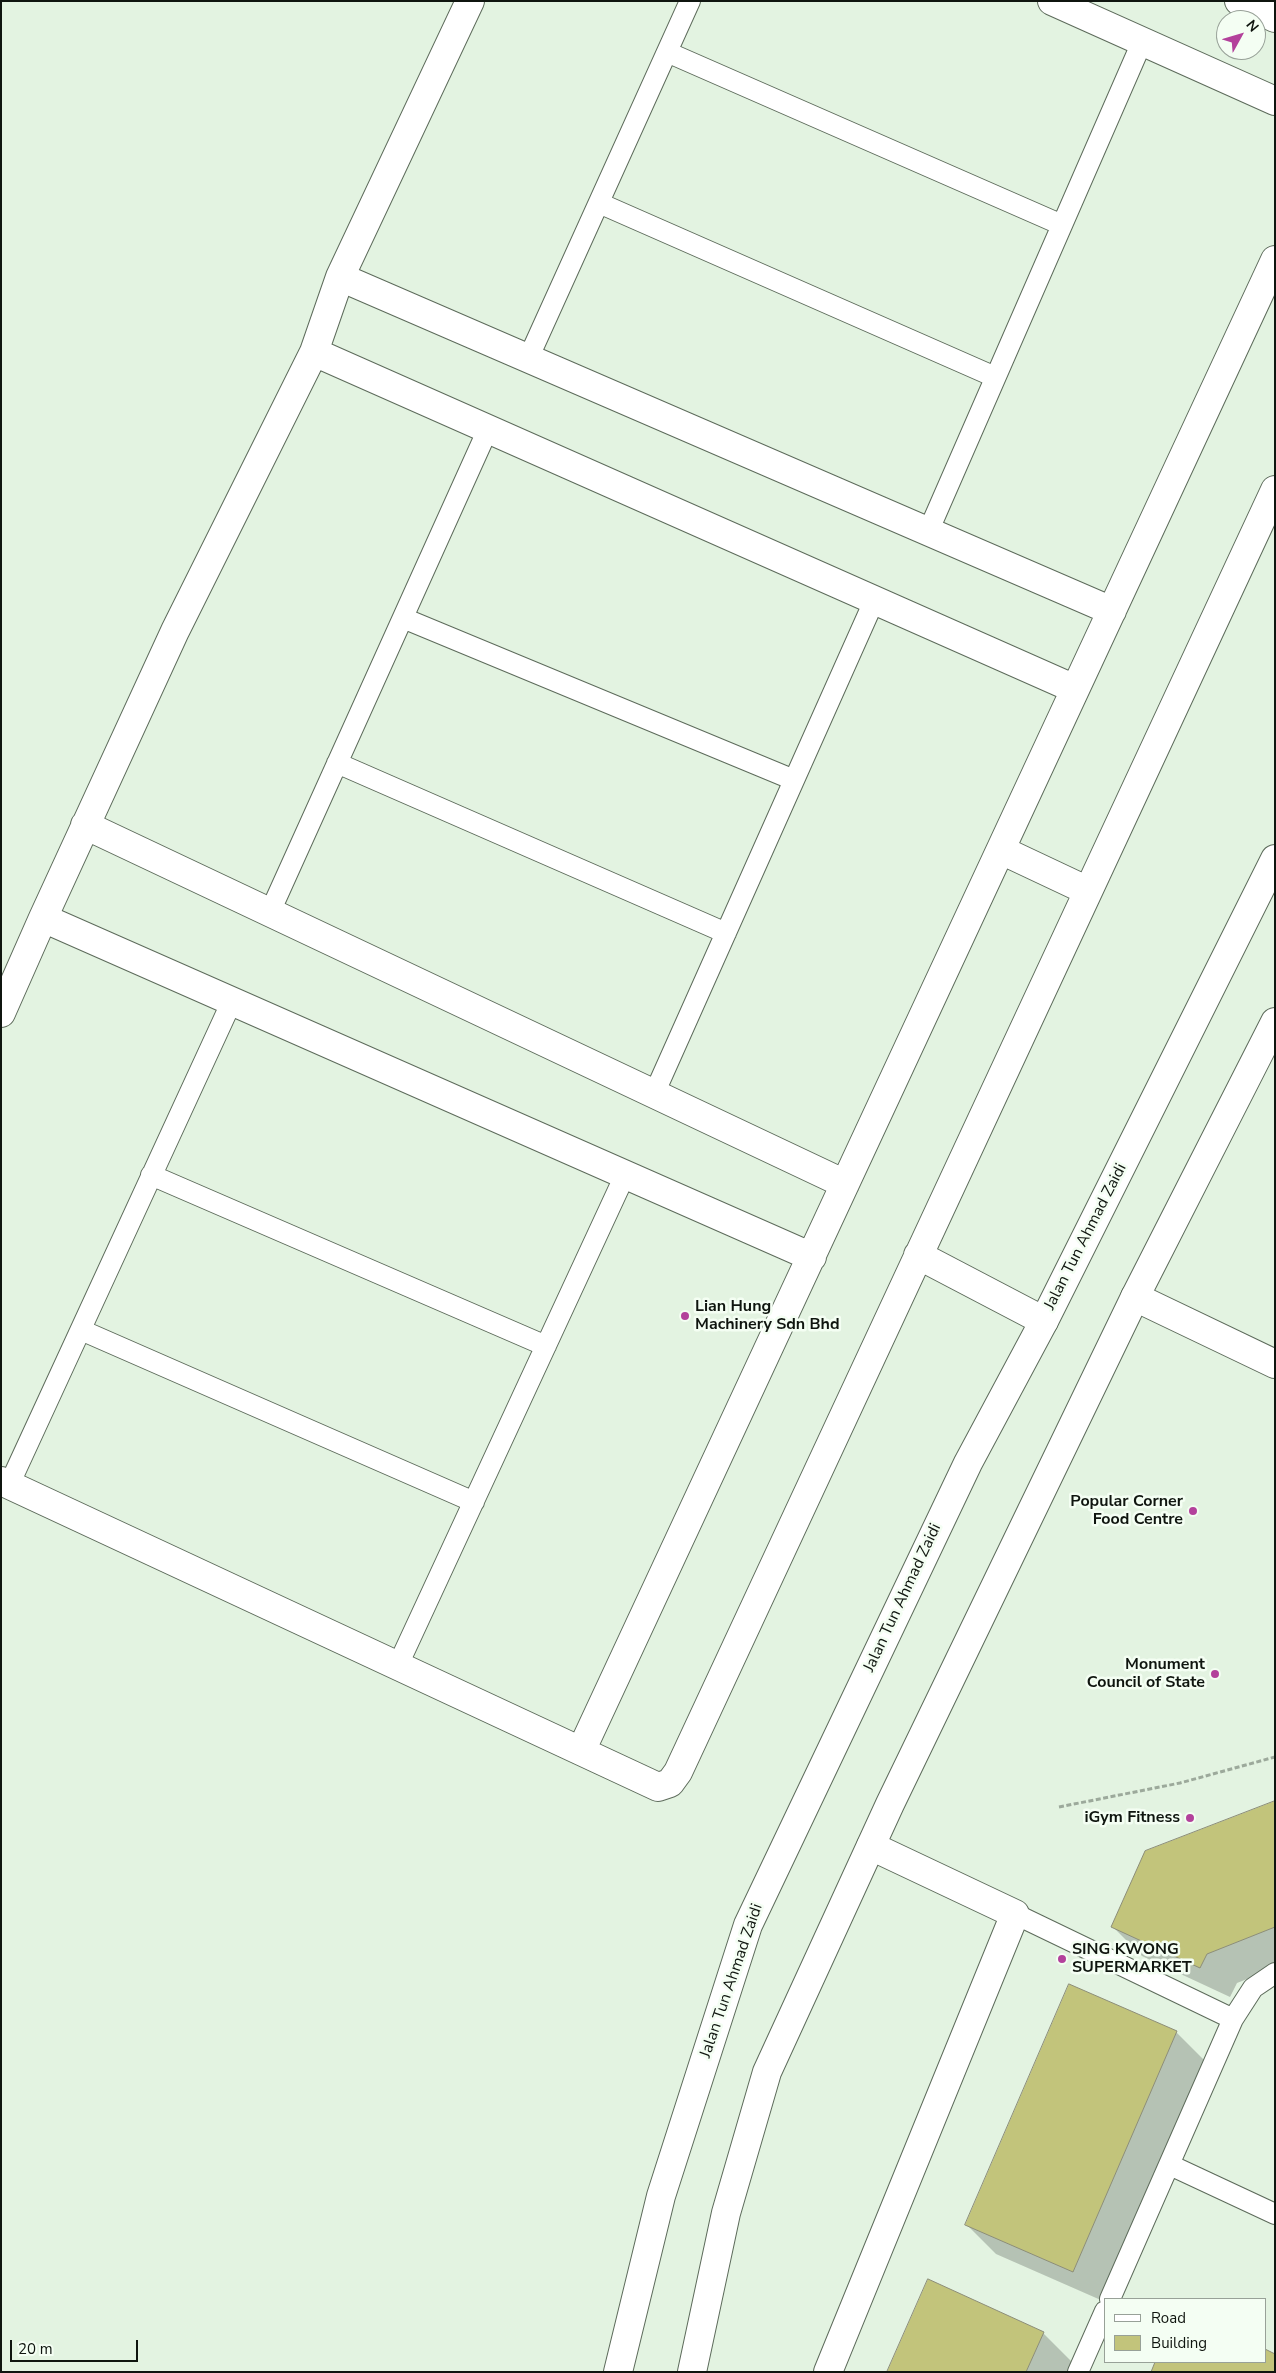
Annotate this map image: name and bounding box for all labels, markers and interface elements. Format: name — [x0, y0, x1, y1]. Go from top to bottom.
north arrow — [1216, 10, 1266, 60]
text: N — [1242, 16, 1263, 36]
street label: Jalan Tun Ahmad Zaidi — [1041, 1161, 1131, 1313]
place label: Lian Hung Machinery Sdn Bhd — [695, 1297, 839, 1335]
marker: Lian Hung Machinery Sdn Bhd — [679, 1310, 691, 1322]
place label: Popular Corner Food Centre — [1070, 1492, 1183, 1530]
marker: Popular Corner Food Centre — [1187, 1505, 1199, 1517]
street label: Jalan Tun Ahmad Zaidi — [860, 1521, 946, 1675]
place label: Monument Council of State — [1087, 1655, 1205, 1693]
marker: Monument Council of State — [1209, 1668, 1221, 1680]
place label: iGym Fitness — [1085, 1808, 1180, 1828]
marker: iGym Fitness — [1184, 1812, 1196, 1824]
street label: Jalan Tun Ahmad Zaidi — [697, 1901, 767, 2061]
place label: SING KWONG SUPERMARKET — [1072, 1940, 1192, 1978]
marker: SING KWONG SUPERMARKET — [1056, 1953, 1068, 1965]
legend — [1104, 2298, 1266, 2363]
text: Road — [1151, 2308, 1186, 2328]
scale bar — [12, 2330, 140, 2362]
text: Building — [1151, 2333, 1207, 2353]
text: 20 m — [18, 2339, 53, 2359]

